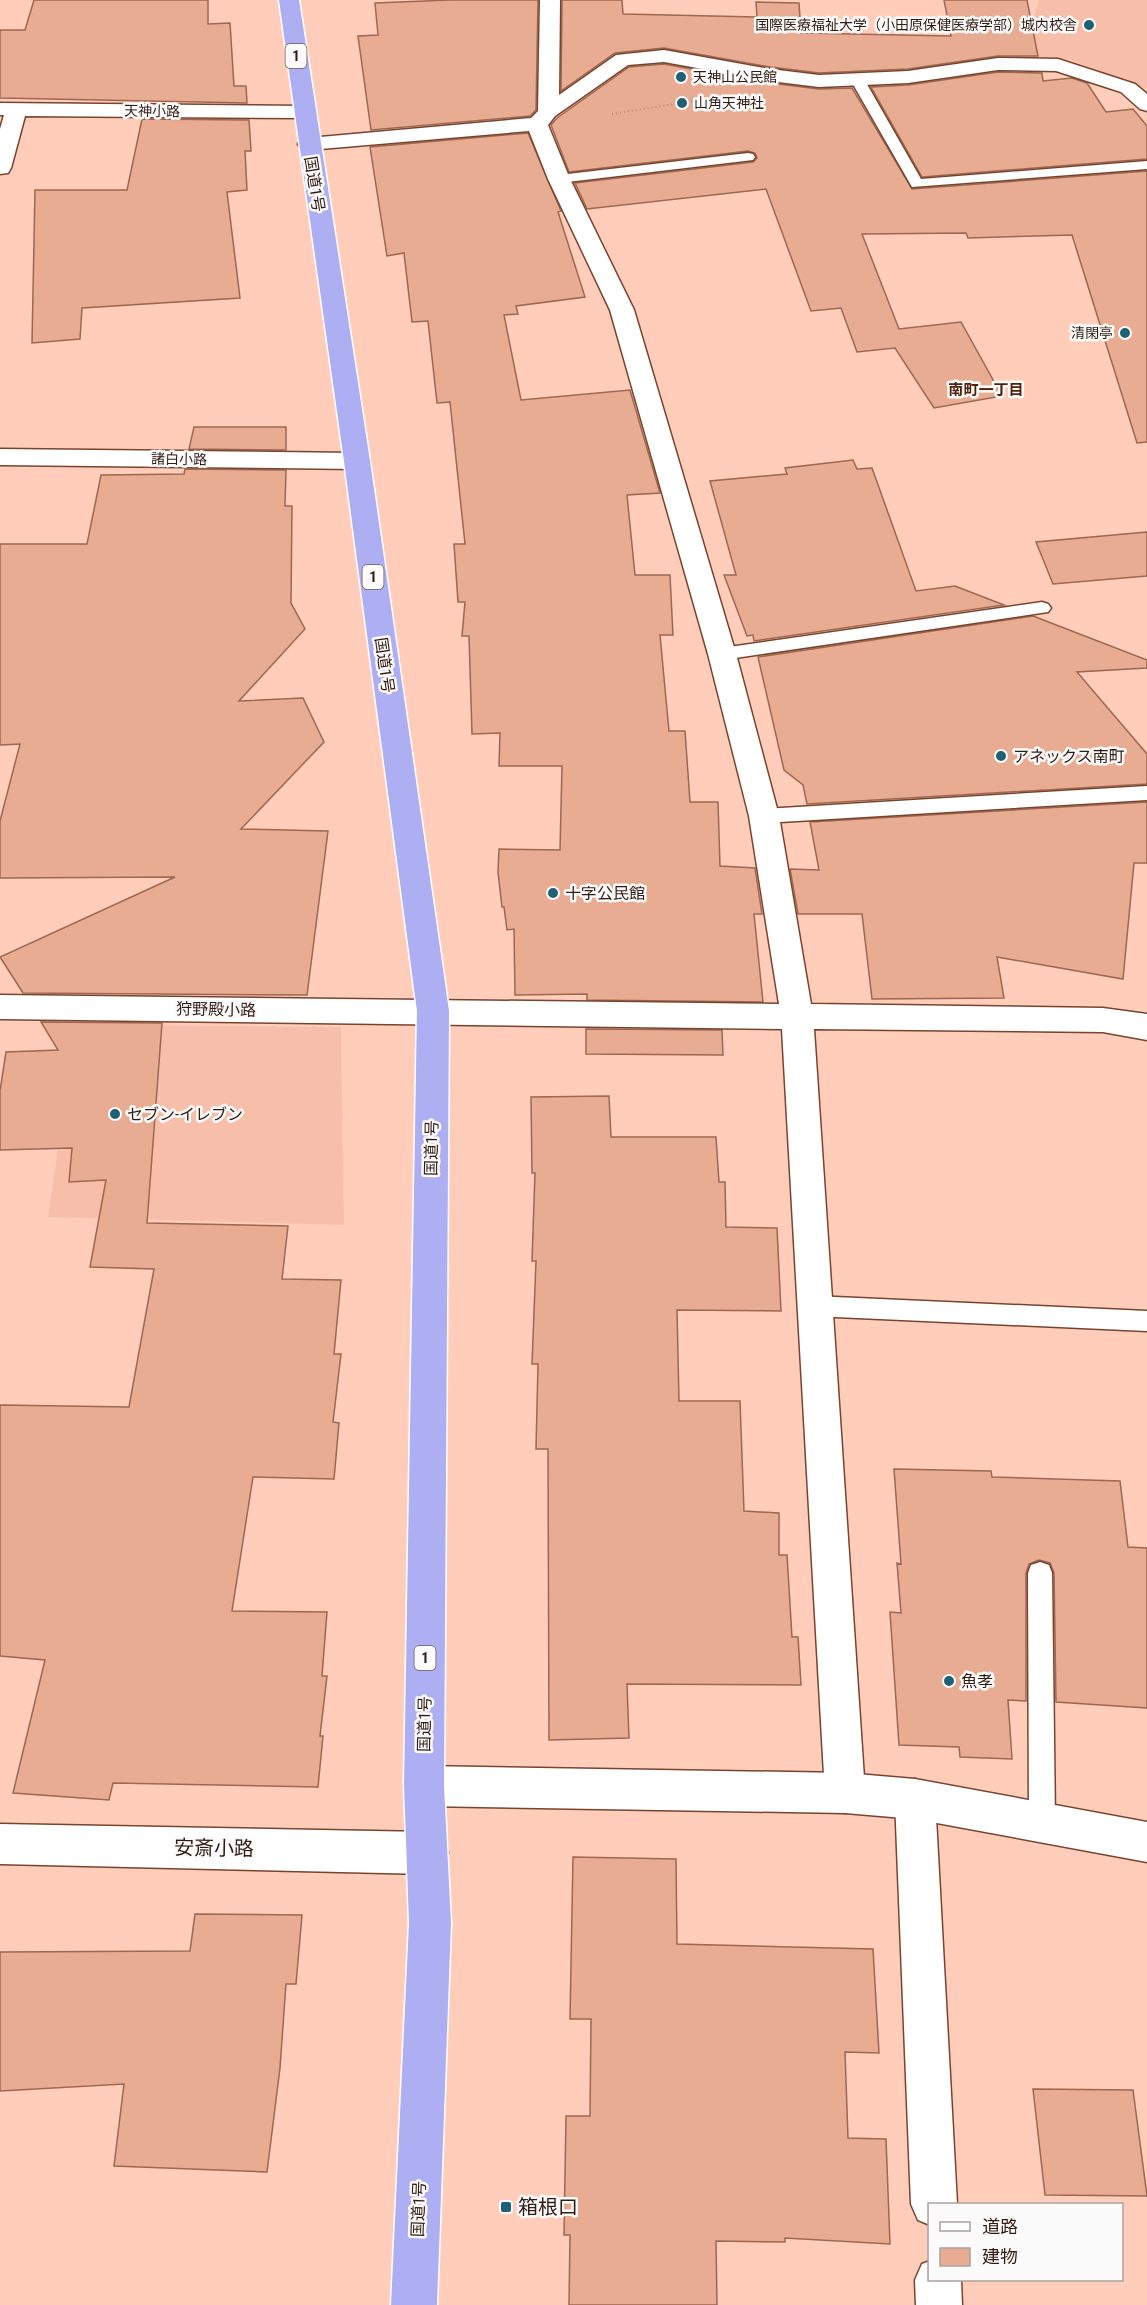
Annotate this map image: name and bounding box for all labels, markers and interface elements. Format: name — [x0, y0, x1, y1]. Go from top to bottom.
place label: 国際医療福祉大学（小田原保健医療学部）城内校舎 — [755, 17, 1077, 33]
marker: 国際医療福祉大学（小田原保健医療学部）城内校舎 — [1082, 18, 1096, 32]
road number: 1 — [286, 44, 306, 68]
place label: 天神山公民館 — [693, 69, 777, 85]
marker: 天神山公民館 — [674, 70, 688, 84]
place label: 山角天神社 — [694, 95, 764, 111]
marker: 山角天神社 — [675, 96, 689, 110]
street label: 天神小路 — [124, 103, 180, 119]
street label: 国道1号 — [301, 155, 328, 213]
place label: 清閑亭 — [1071, 325, 1113, 341]
marker: 清閑亭 — [1118, 326, 1132, 340]
district label: 南町一丁目 — [948, 381, 1024, 399]
street label: 諸白小路 — [151, 451, 207, 467]
road number: 1 — [362, 565, 384, 589]
street label: 国道1号 — [371, 636, 398, 694]
place label: アネックス南町 — [1013, 747, 1125, 766]
marker: アネックス南町 — [994, 749, 1008, 763]
place label: 十字公民館 — [565, 884, 645, 903]
marker: 十字公民館 — [546, 886, 560, 900]
street label: 狩野殿小路 — [176, 999, 256, 1020]
place label: セブン-イレブン — [127, 1105, 243, 1124]
marker: セブン-イレブン — [108, 1107, 122, 1121]
street label: 国道1号 — [422, 1120, 441, 1176]
road number: 1 — [414, 1646, 436, 1670]
place label: 魚孝 — [961, 1672, 993, 1691]
marker: 魚孝 — [942, 1674, 956, 1688]
street label: 国道1号 — [415, 1696, 434, 1752]
street label: 安斎小路 — [174, 1835, 254, 1861]
street label: 国道1号 — [408, 2181, 429, 2237]
place label: 箱根口 — [518, 2195, 578, 2219]
marker: 箱根口 — [499, 2200, 513, 2214]
legend — [928, 2203, 1123, 2281]
text: 道路 — [982, 2216, 1018, 2237]
text: 建物 — [982, 2246, 1018, 2267]

